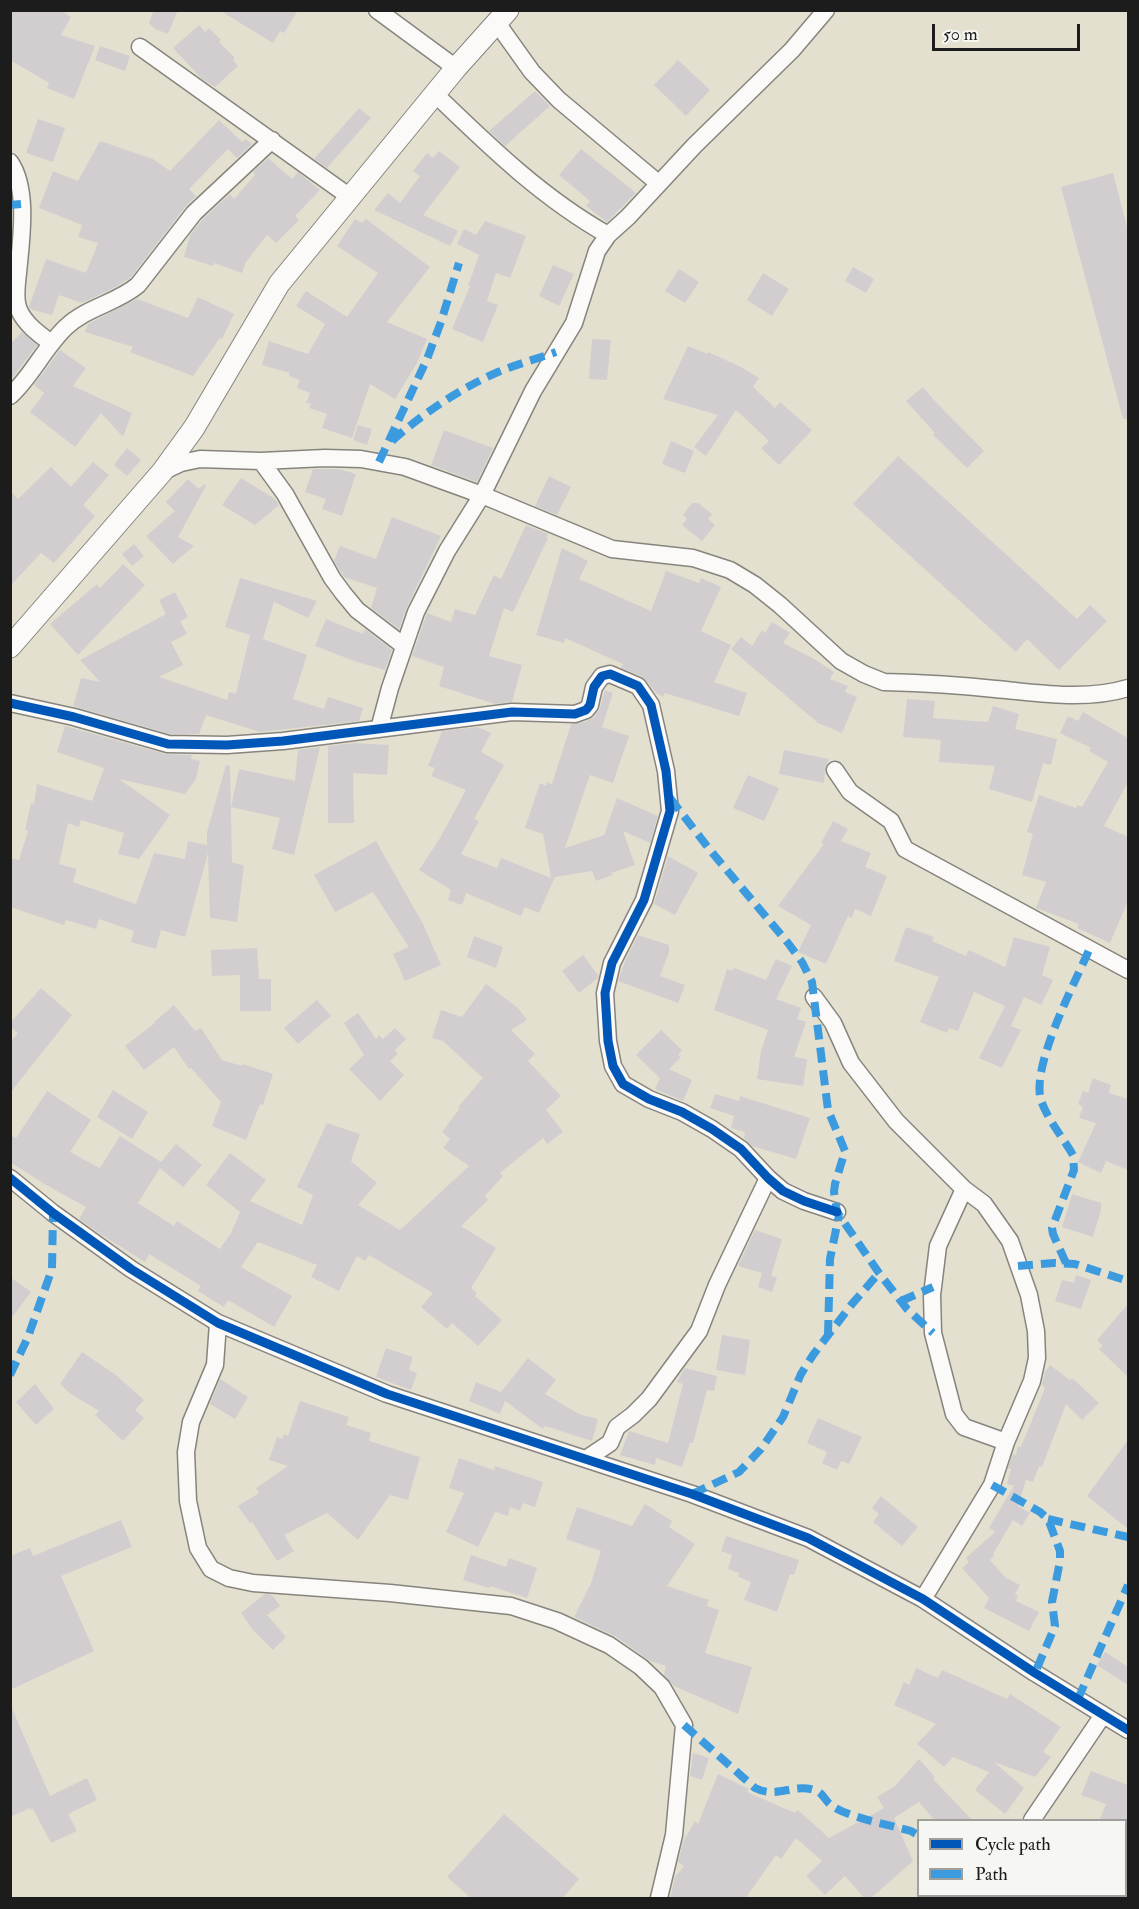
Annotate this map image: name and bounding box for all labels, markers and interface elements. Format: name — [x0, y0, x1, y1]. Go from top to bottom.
scale bar — [935, 12, 1084, 50]
text: 50 m — [943, 23, 978, 46]
legend — [917, 1819, 1127, 1897]
text: Cycle path — [975, 1833, 1051, 1856]
text: Path — [975, 1863, 1008, 1886]

